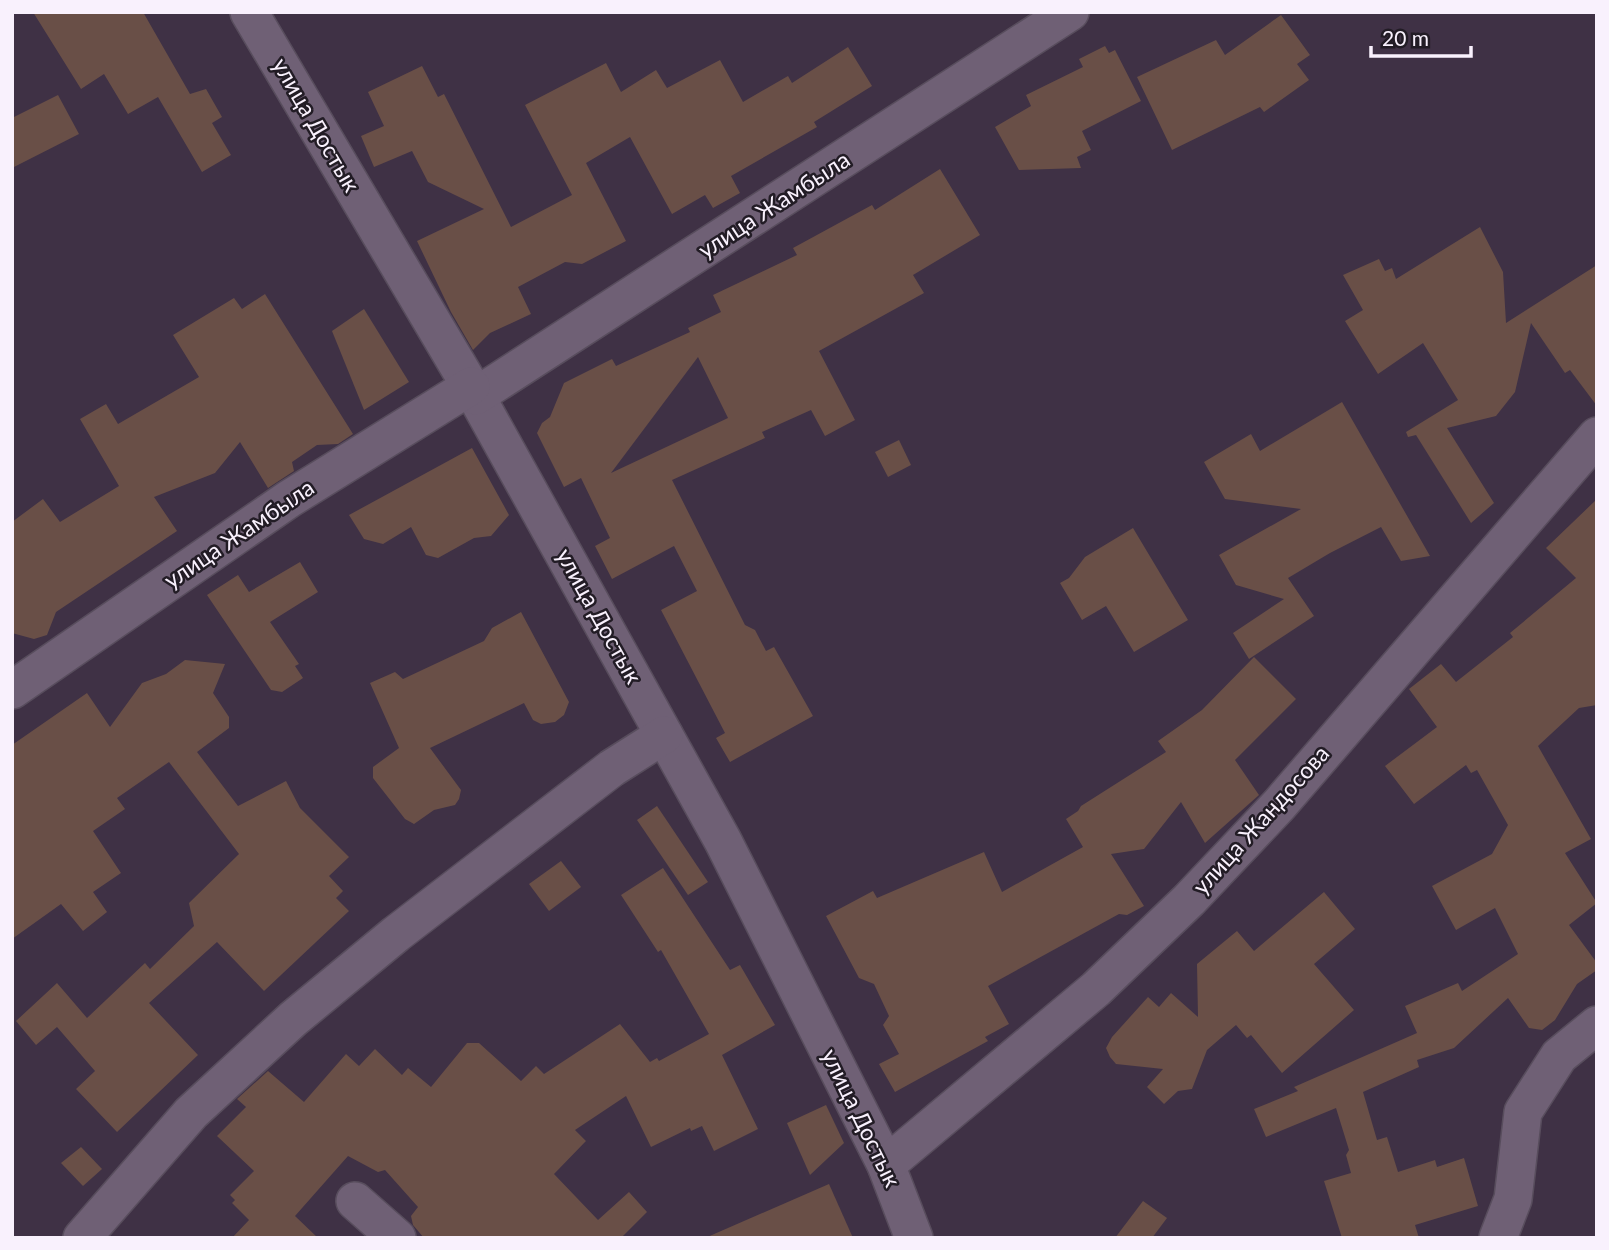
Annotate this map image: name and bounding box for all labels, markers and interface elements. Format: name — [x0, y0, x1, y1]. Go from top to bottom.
scale bar — [1371, 14, 1471, 58]
text: 20 m — [1382, 25, 1429, 50]
street label: улица Достык — [267, 52, 367, 197]
street label: улица Жамбыла — [692, 145, 854, 264]
street label: улица Жамбыла — [158, 473, 319, 594]
street label: улица Достык — [551, 543, 649, 688]
street label: улица Жандосова — [1186, 739, 1334, 899]
street label: улица Достык — [816, 1044, 907, 1191]

